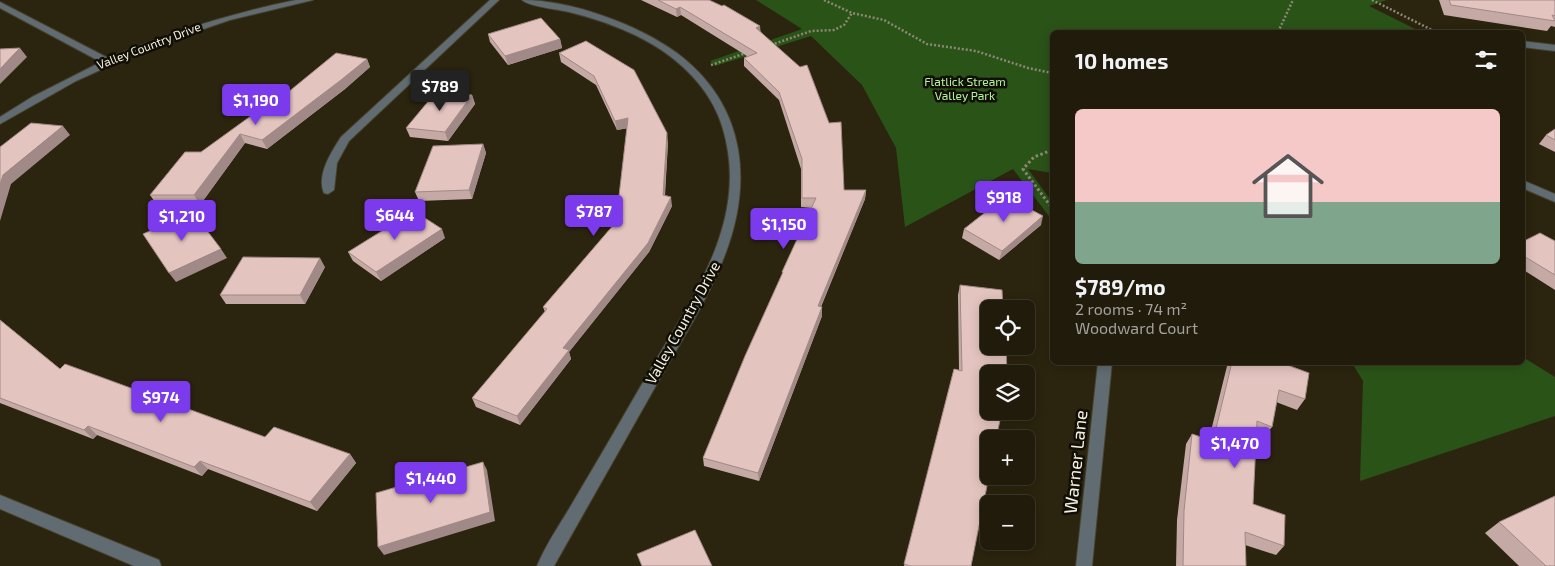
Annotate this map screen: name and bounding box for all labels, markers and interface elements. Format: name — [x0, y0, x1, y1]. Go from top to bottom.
street label: Valley Country Drive — [95, 19, 202, 71]
icon: filters — [1472, 46, 1500, 74]
text: 10 homes — [1075, 48, 1168, 73]
pin: $789 — [410, 70, 470, 112]
park label: Flatlick Stream Valley Park — [924, 74, 1006, 102]
text: $789 — [421, 76, 459, 95]
pin: $1,190 — [215, 84, 297, 126]
text: $1,190 — [233, 90, 279, 109]
icon: home — [1243, 141, 1333, 231]
pin: $918 — [974, 180, 1034, 223]
text: $918 — [986, 187, 1022, 206]
pin: $787 — [564, 194, 624, 237]
pin: $644 — [365, 198, 425, 241]
pin: $1,210 — [141, 200, 223, 242]
text: $787 — [576, 201, 612, 220]
text: $644 — [375, 205, 415, 224]
text: $1,210 — [159, 206, 205, 225]
pin: $1,150 — [743, 208, 825, 250]
text: $1,150 — [761, 214, 807, 233]
street label: Valley Country Drive — [641, 258, 723, 387]
text: $789/mo — [1075, 274, 1166, 299]
text: 2 rooms · 74 m² — [1075, 299, 1187, 318]
map controls — [980, 300, 1035, 550]
button: locate — [980, 300, 1035, 355]
text: Woodward Court — [1075, 318, 1198, 337]
button: layers — [980, 365, 1035, 420]
pin: $974 — [131, 380, 191, 423]
text: $974 — [142, 387, 180, 406]
street label: Warner Lane — [1059, 409, 1091, 515]
pin: $1,470 — [1194, 426, 1276, 469]
button: + — [980, 430, 1035, 485]
text: $1,470 — [1211, 433, 1259, 452]
pin: $1,440 — [390, 462, 472, 504]
text: $1,440 — [406, 468, 456, 487]
button: − — [980, 495, 1035, 550]

